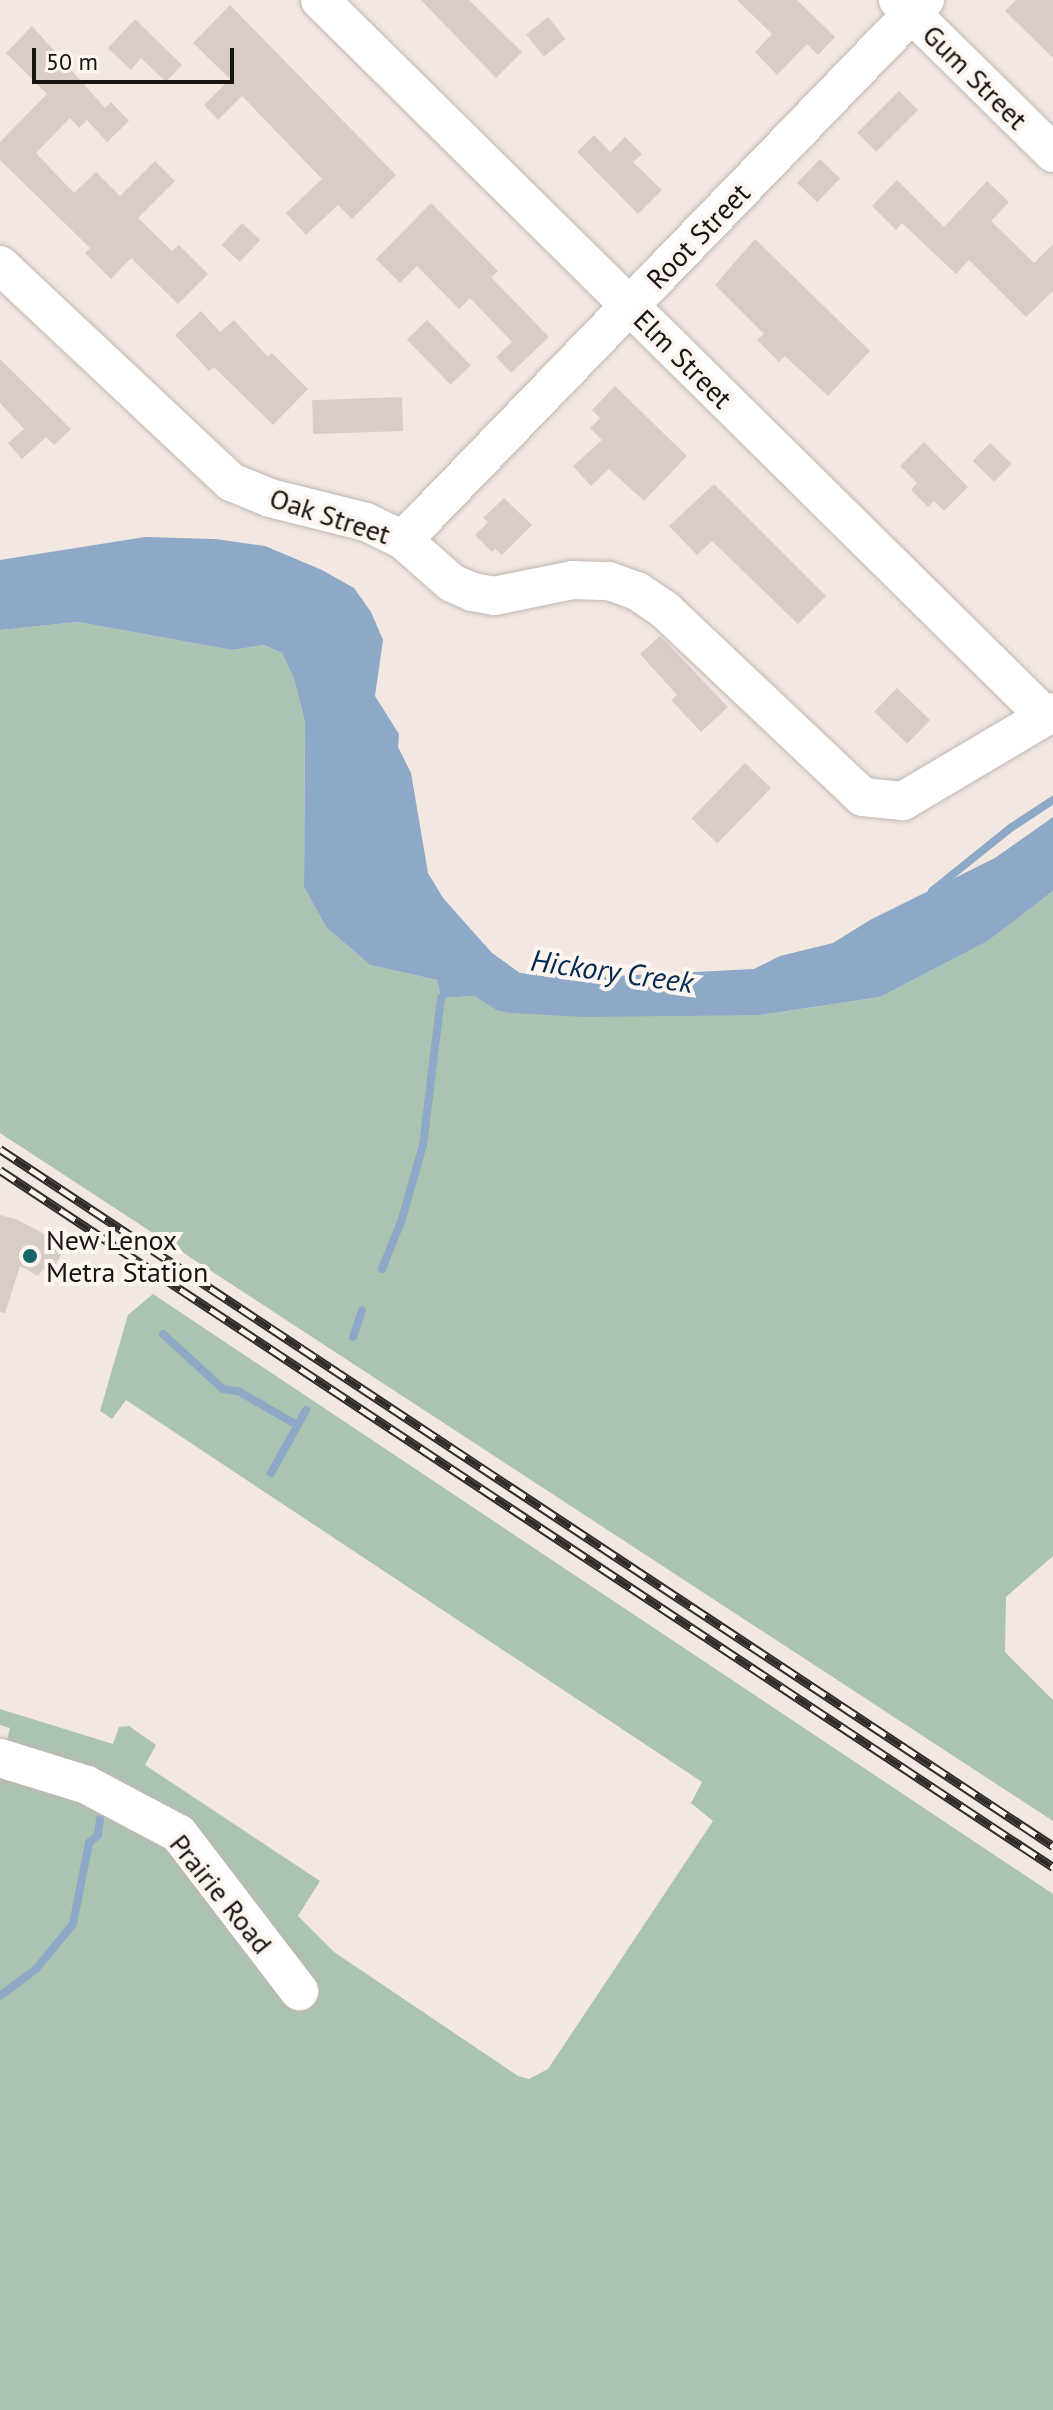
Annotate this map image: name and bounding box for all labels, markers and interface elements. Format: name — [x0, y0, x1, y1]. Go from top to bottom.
street label: Gum Street — [916, 18, 1034, 136]
scale bar — [36, 32, 238, 82]
text: 50 m — [46, 46, 98, 77]
street label: Root Street — [639, 176, 757, 296]
street label: Elm Street — [627, 303, 739, 415]
street label: Oak Street — [265, 481, 395, 551]
water label: Hickory Creek — [528, 942, 696, 1000]
place label: New Lenox Metra Station — [46, 1223, 208, 1289]
marker: New Lenox Metra Station — [21, 1247, 39, 1265]
street label: Prairie Road — [163, 1828, 279, 1960]

